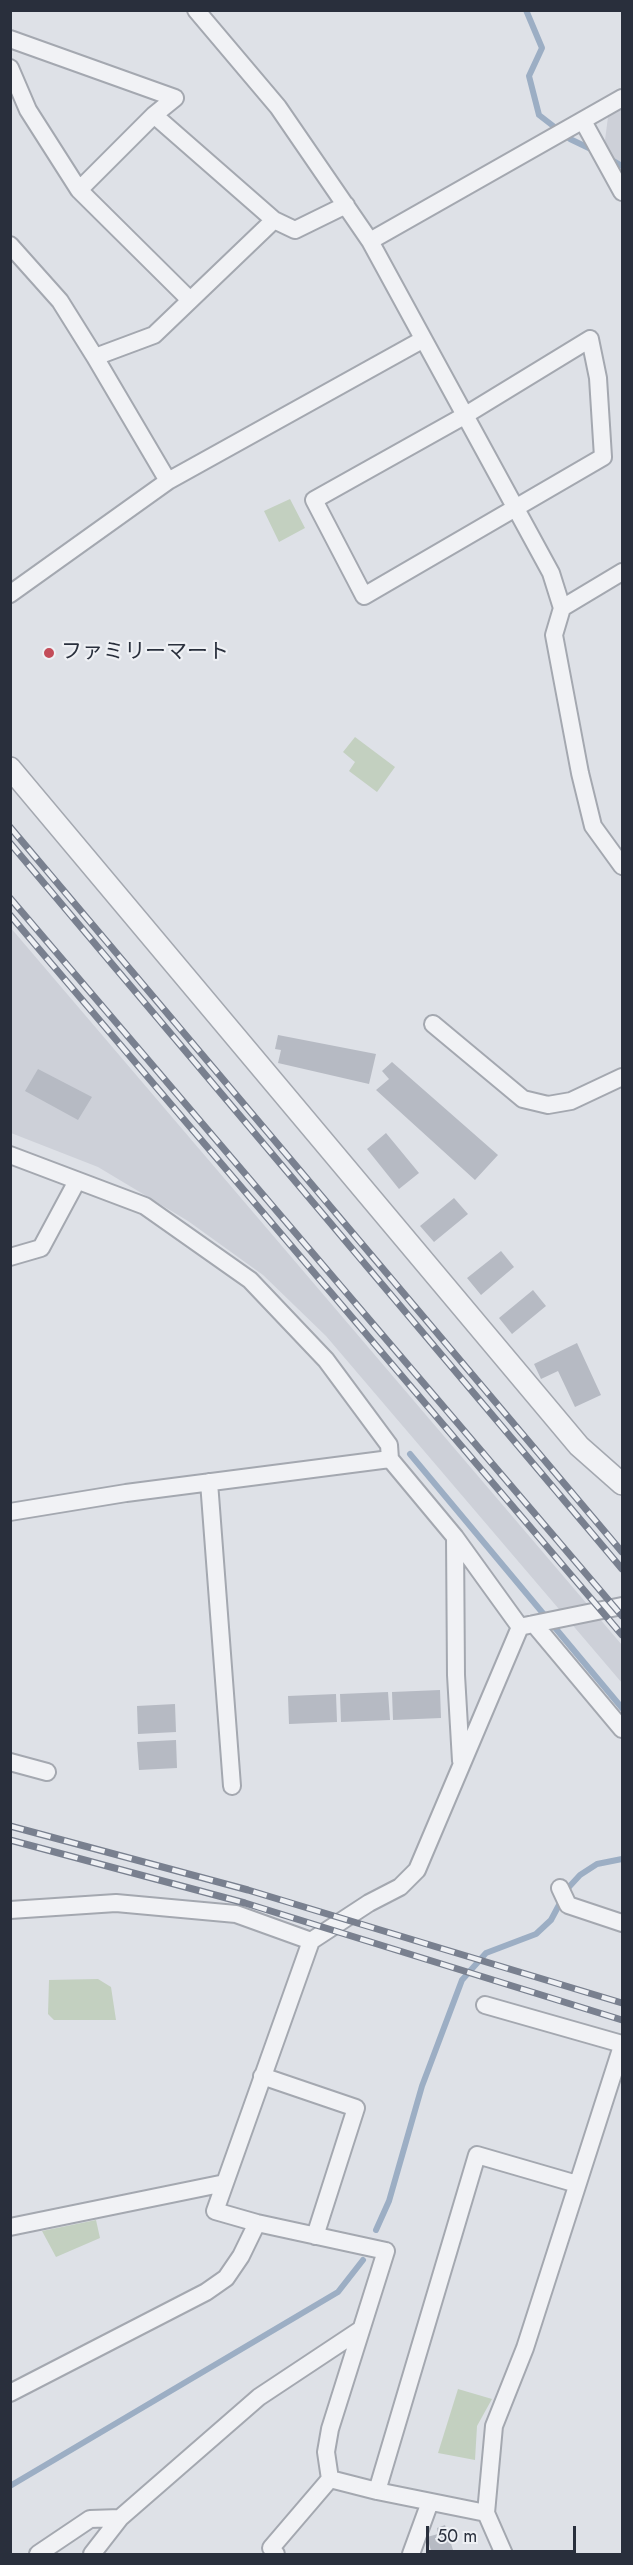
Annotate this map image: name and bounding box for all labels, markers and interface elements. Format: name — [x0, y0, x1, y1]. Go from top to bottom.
place label: ファミリーマート — [61, 640, 229, 666]
marker: ファミリーマート — [42, 646, 56, 660]
scale bar — [429, 2514, 579, 2552]
text: 50 m — [437, 2523, 477, 2549]

